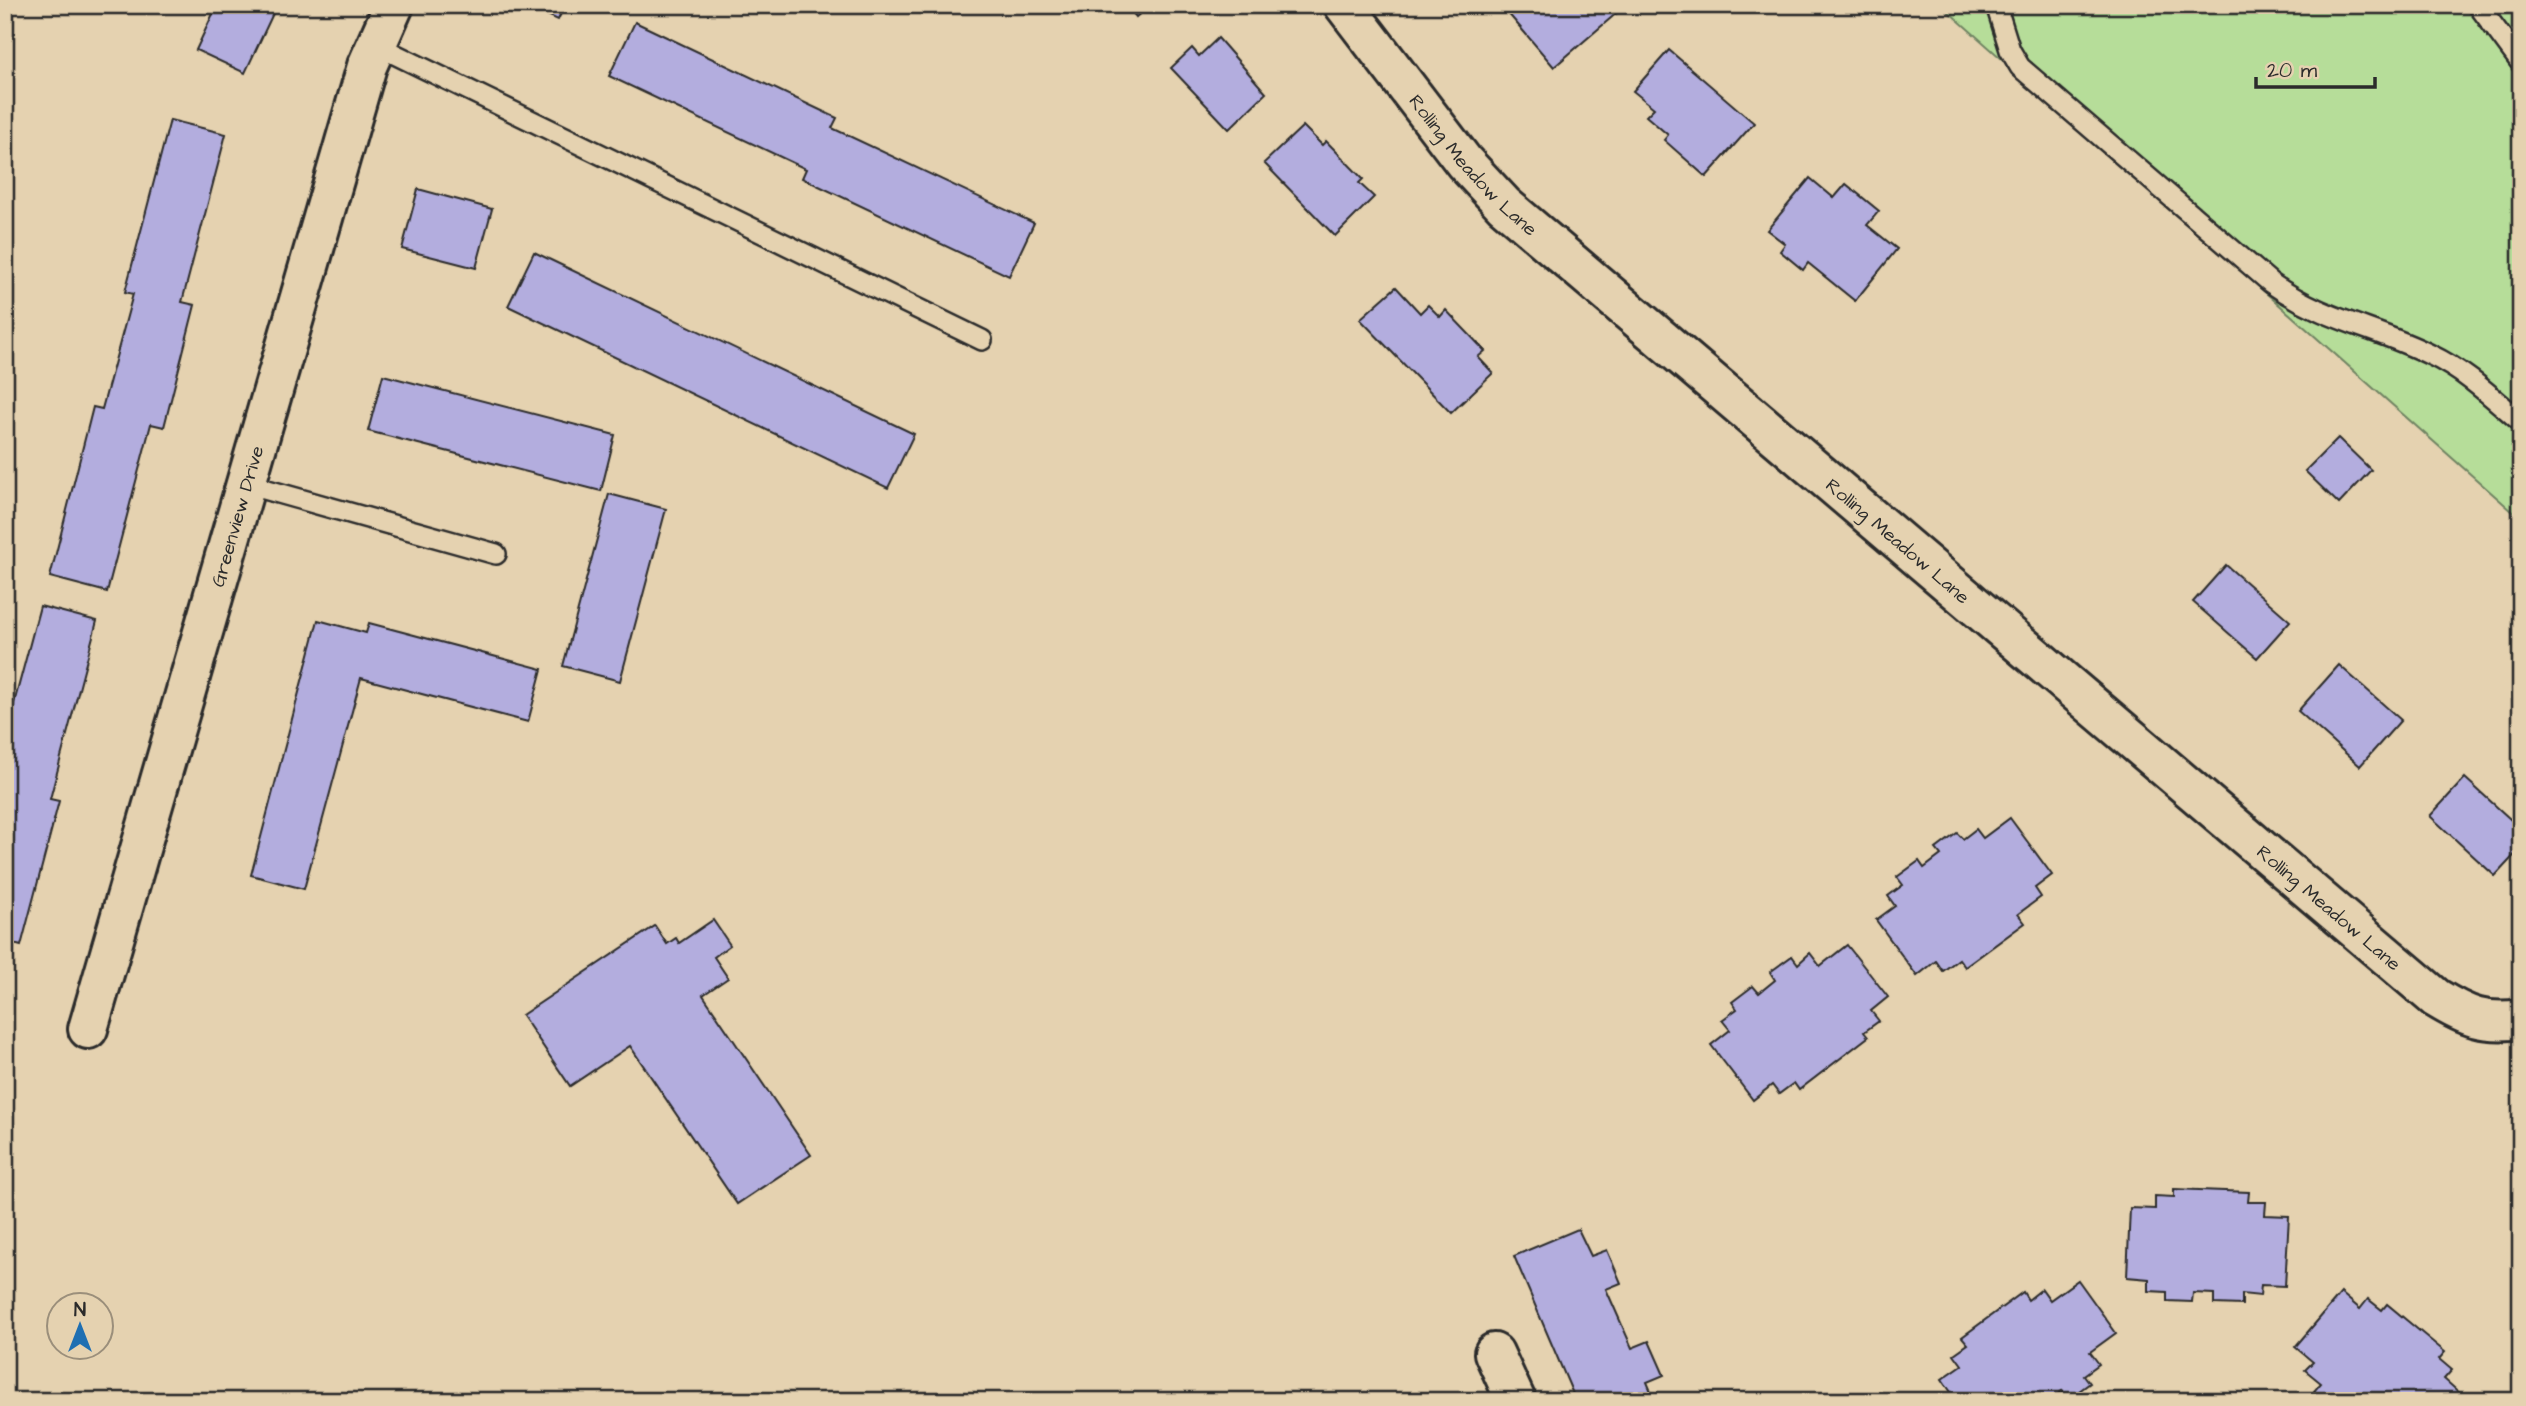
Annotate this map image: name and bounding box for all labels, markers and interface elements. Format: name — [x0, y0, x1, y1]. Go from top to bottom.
scale bar — [2256, 46, 2376, 90]
text: 20 m — [2267, 56, 2318, 85]
street label: Rolling Meadow Lane — [1402, 89, 1543, 243]
street label: Greenview Drive — [205, 443, 271, 590]
street label: Rolling Meadow Lane — [1819, 472, 1975, 611]
street label: Rolling Meadow Lane — [2250, 839, 2406, 978]
north arrow — [46, 1290, 116, 1360]
text: N — [74, 1297, 86, 1324]

